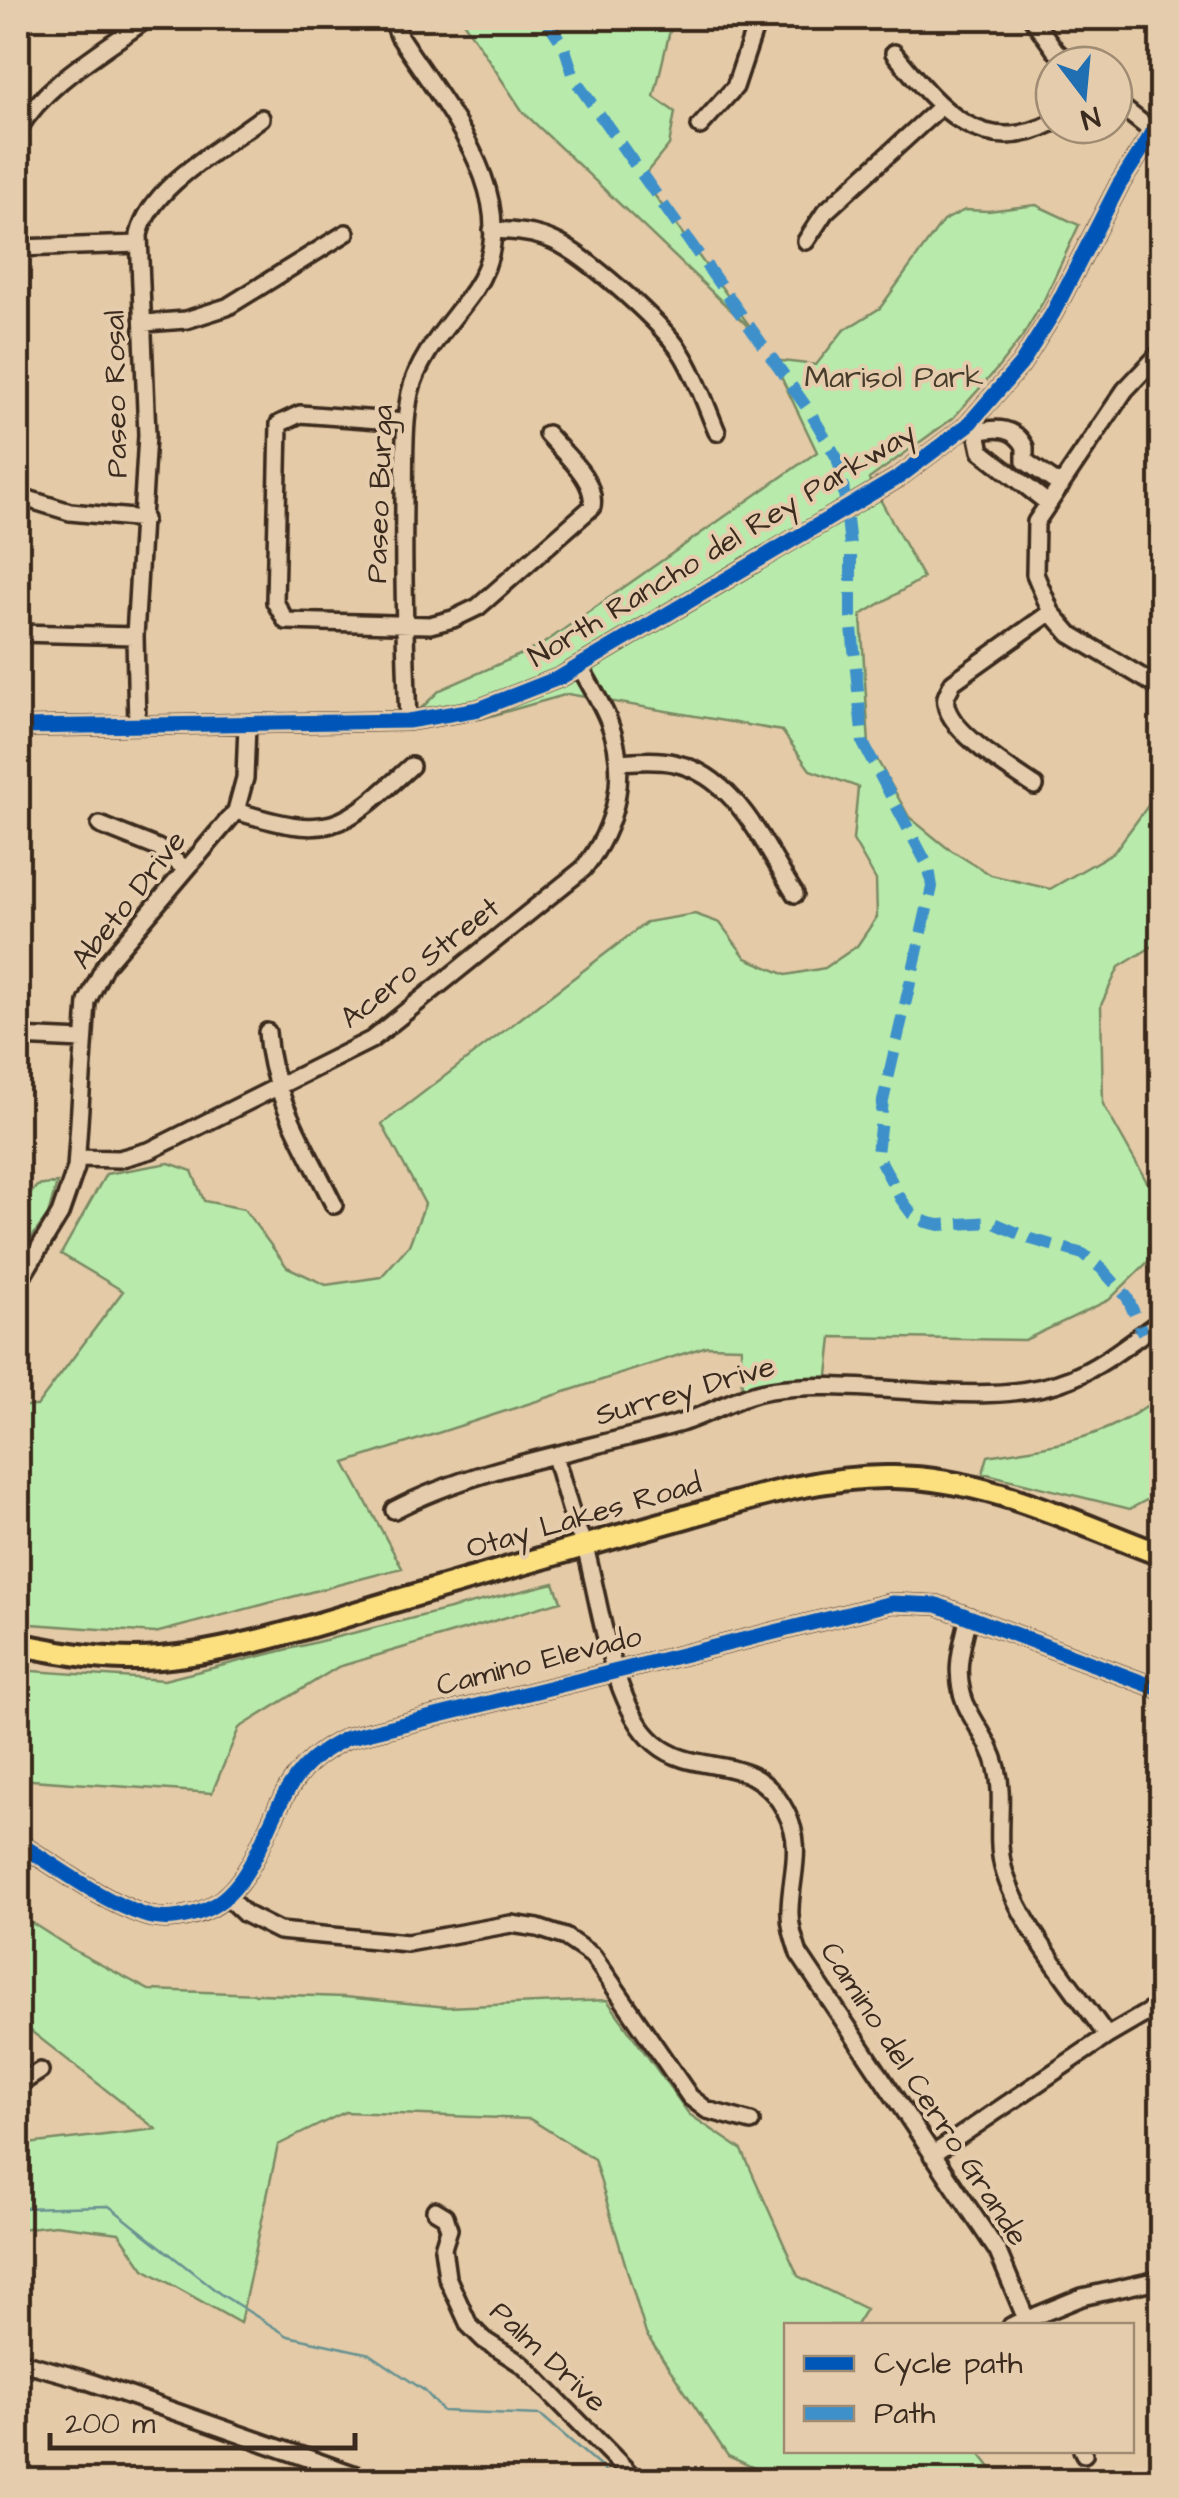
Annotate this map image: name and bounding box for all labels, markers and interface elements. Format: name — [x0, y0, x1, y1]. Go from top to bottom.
north arrow — [1034, 45, 1134, 145]
text: N — [1076, 96, 1104, 139]
street label: Paseo Rosal — [94, 310, 138, 478]
park label: Marisol Park — [804, 357, 984, 399]
street label: Paseo Burga — [356, 404, 405, 584]
street label: North Rancho del Rey Parkway — [520, 412, 924, 679]
street label: Abeto Drive — [61, 822, 197, 978]
street label: Acero Street — [331, 887, 509, 1039]
street label: Surrey Drive — [590, 1345, 780, 1438]
street label: Otay Lakes Road — [462, 1462, 707, 1571]
street label: Camino Elevado — [432, 1615, 646, 1707]
street label: Camino del Cerro Grande — [810, 1934, 1038, 2254]
street label: Palm Drive — [480, 2292, 616, 2422]
legend — [784, 2323, 1134, 2453]
text: Cycle path — [874, 2343, 1023, 2386]
scale bar — [50, 2388, 355, 2450]
text: Path — [874, 2393, 936, 2435]
text: 200 m — [65, 2403, 156, 2445]

